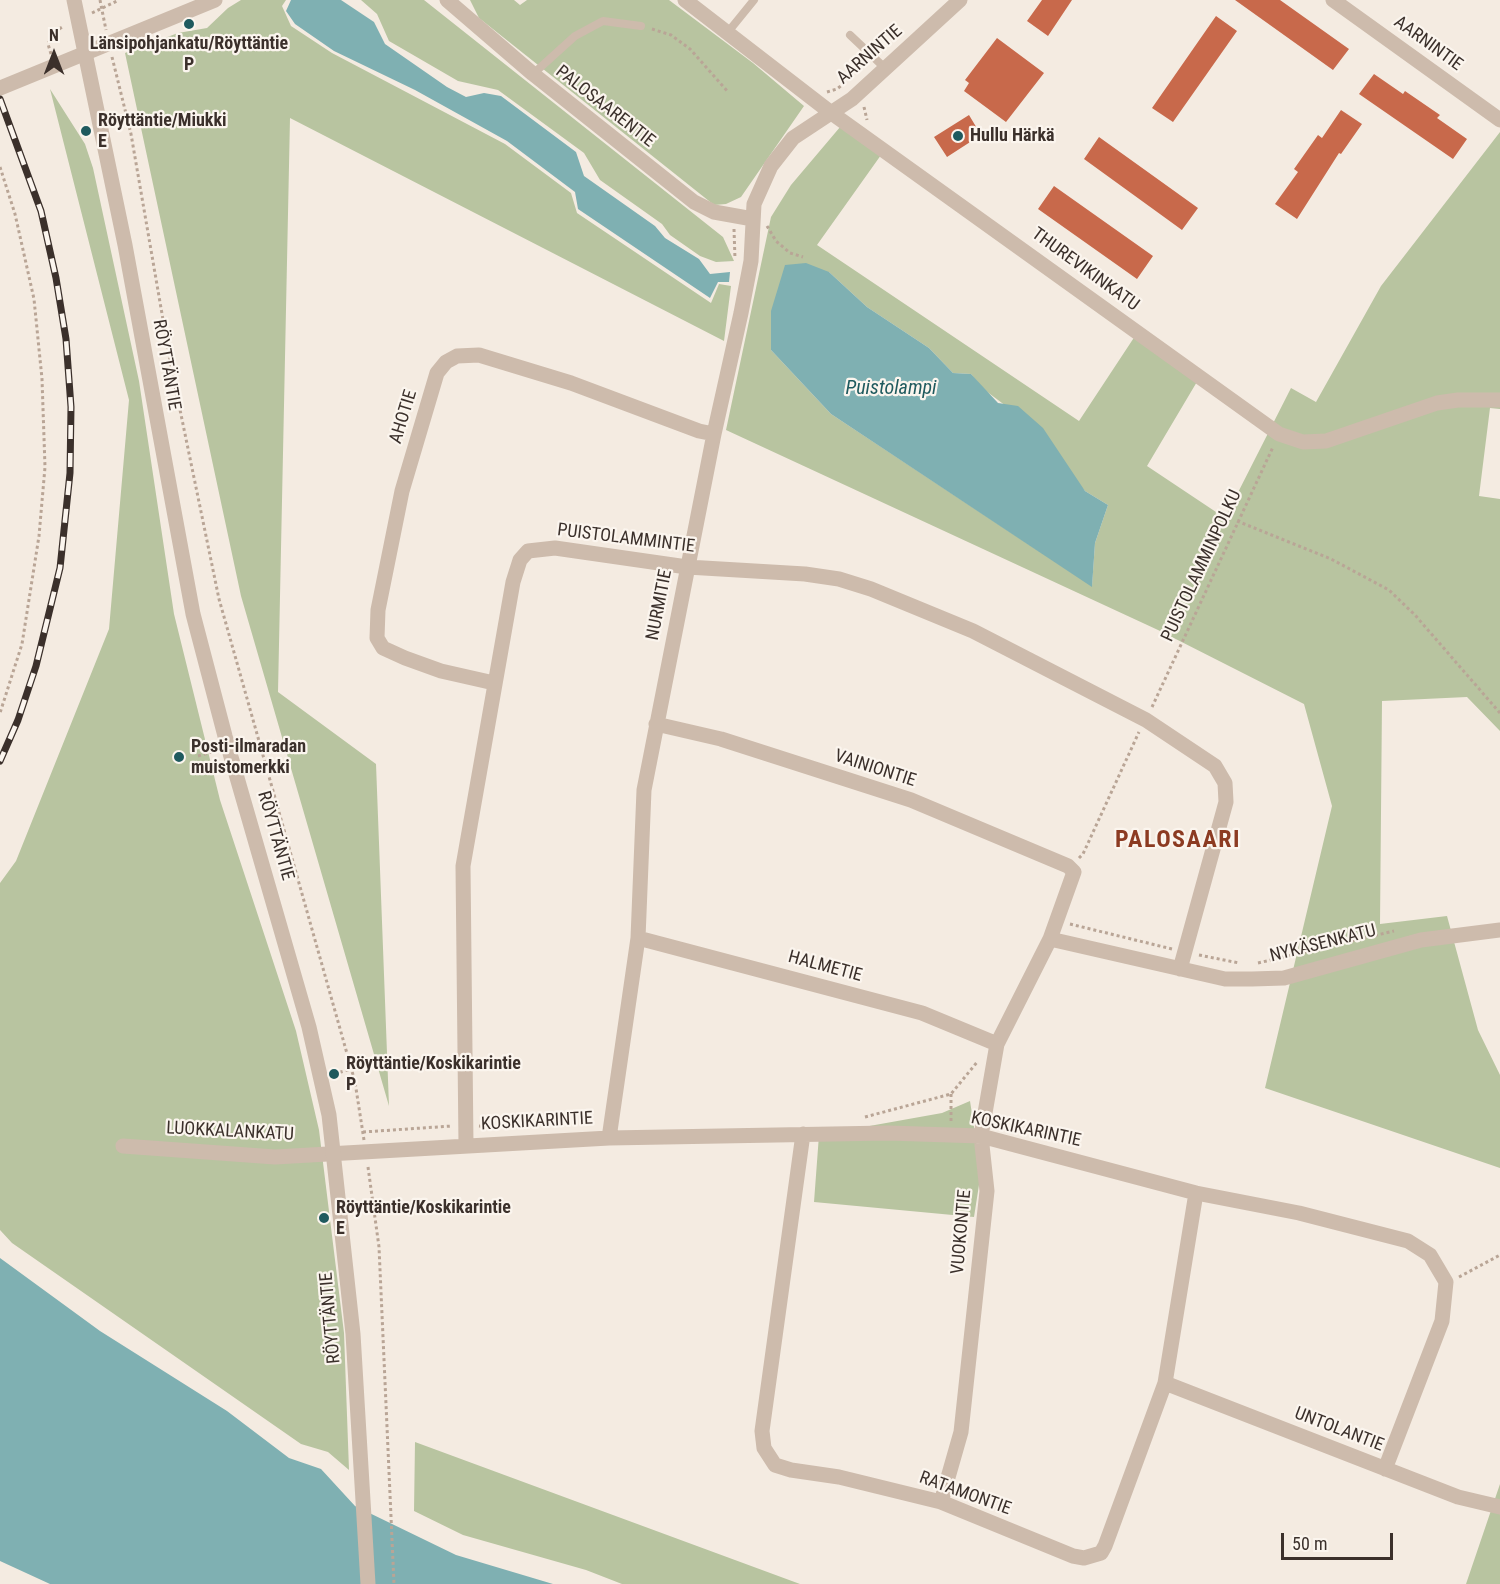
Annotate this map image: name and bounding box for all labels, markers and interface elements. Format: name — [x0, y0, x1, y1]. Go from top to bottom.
street label: AARNINTIE — [1389, 12, 1467, 76]
marker: Länsipohjankatu/Röyttäntie P — [182, 17, 196, 31]
street label: AARNINTIE — [833, 21, 907, 89]
north arrow — [24, 24, 84, 84]
text: N — [49, 26, 59, 45]
place label: Länsipohjankatu/Röyttäntie P — [90, 33, 288, 76]
street label: PALOSAARENTIE — [551, 61, 659, 153]
place label: Röyttäntie/Miukki E — [98, 110, 227, 152]
marker: Röyttäntie/Miukki E — [79, 124, 93, 138]
place label: Hullu Härkä — [970, 125, 1055, 147]
marker: Hullu Härkä — [951, 129, 965, 143]
street label: THUREVIKINKATU — [1027, 224, 1143, 316]
street label: RÖYTTÄNTIE — [147, 318, 185, 412]
water label: Puistolampi — [845, 377, 937, 401]
street label: AHOTIE — [386, 388, 422, 446]
street label: PUISTOLAMMINPOLKU — [1157, 487, 1247, 645]
street label: PUISTOLAMMINTIE — [556, 520, 696, 558]
street label: NURMITIE — [643, 568, 677, 642]
place label: Posti-ilmaradan muistomerkki — [191, 736, 306, 778]
street label: VAINIONTIE — [831, 746, 919, 792]
marker: Posti-ilmaradan muistomerkki — [172, 750, 186, 764]
street label: RÖYTTÄNTIE — [252, 789, 298, 883]
district label: PALOSAARI — [1115, 827, 1241, 855]
street label: NYKÄSENKATU — [1268, 920, 1378, 968]
street label: HALMETIE — [786, 947, 864, 987]
place label: Röyttäntie/Koskikarintie P — [346, 1053, 521, 1096]
marker: Röyttäntie/Koskikarintie P — [327, 1067, 341, 1081]
street label: KOSKIKARINTIE — [481, 1108, 593, 1136]
street label: KOSKIKARINTIE — [969, 1108, 1083, 1152]
street label: LUOKKALANKATU — [166, 1118, 294, 1146]
street label: VUOKONTIE — [948, 1189, 976, 1275]
place label: Röyttäntie/Koskikarintie E — [336, 1197, 511, 1240]
marker: Röyttäntie/Koskikarintie E — [317, 1211, 331, 1225]
street label: RÖYTTÄNTIE — [316, 1271, 346, 1365]
street label: UNTOLANTIE — [1291, 1403, 1387, 1457]
street label: RATAMONTIE — [916, 1467, 1014, 1521]
scale bar — [1284, 1521, 1396, 1559]
text: 50 m — [1292, 1533, 1327, 1554]

